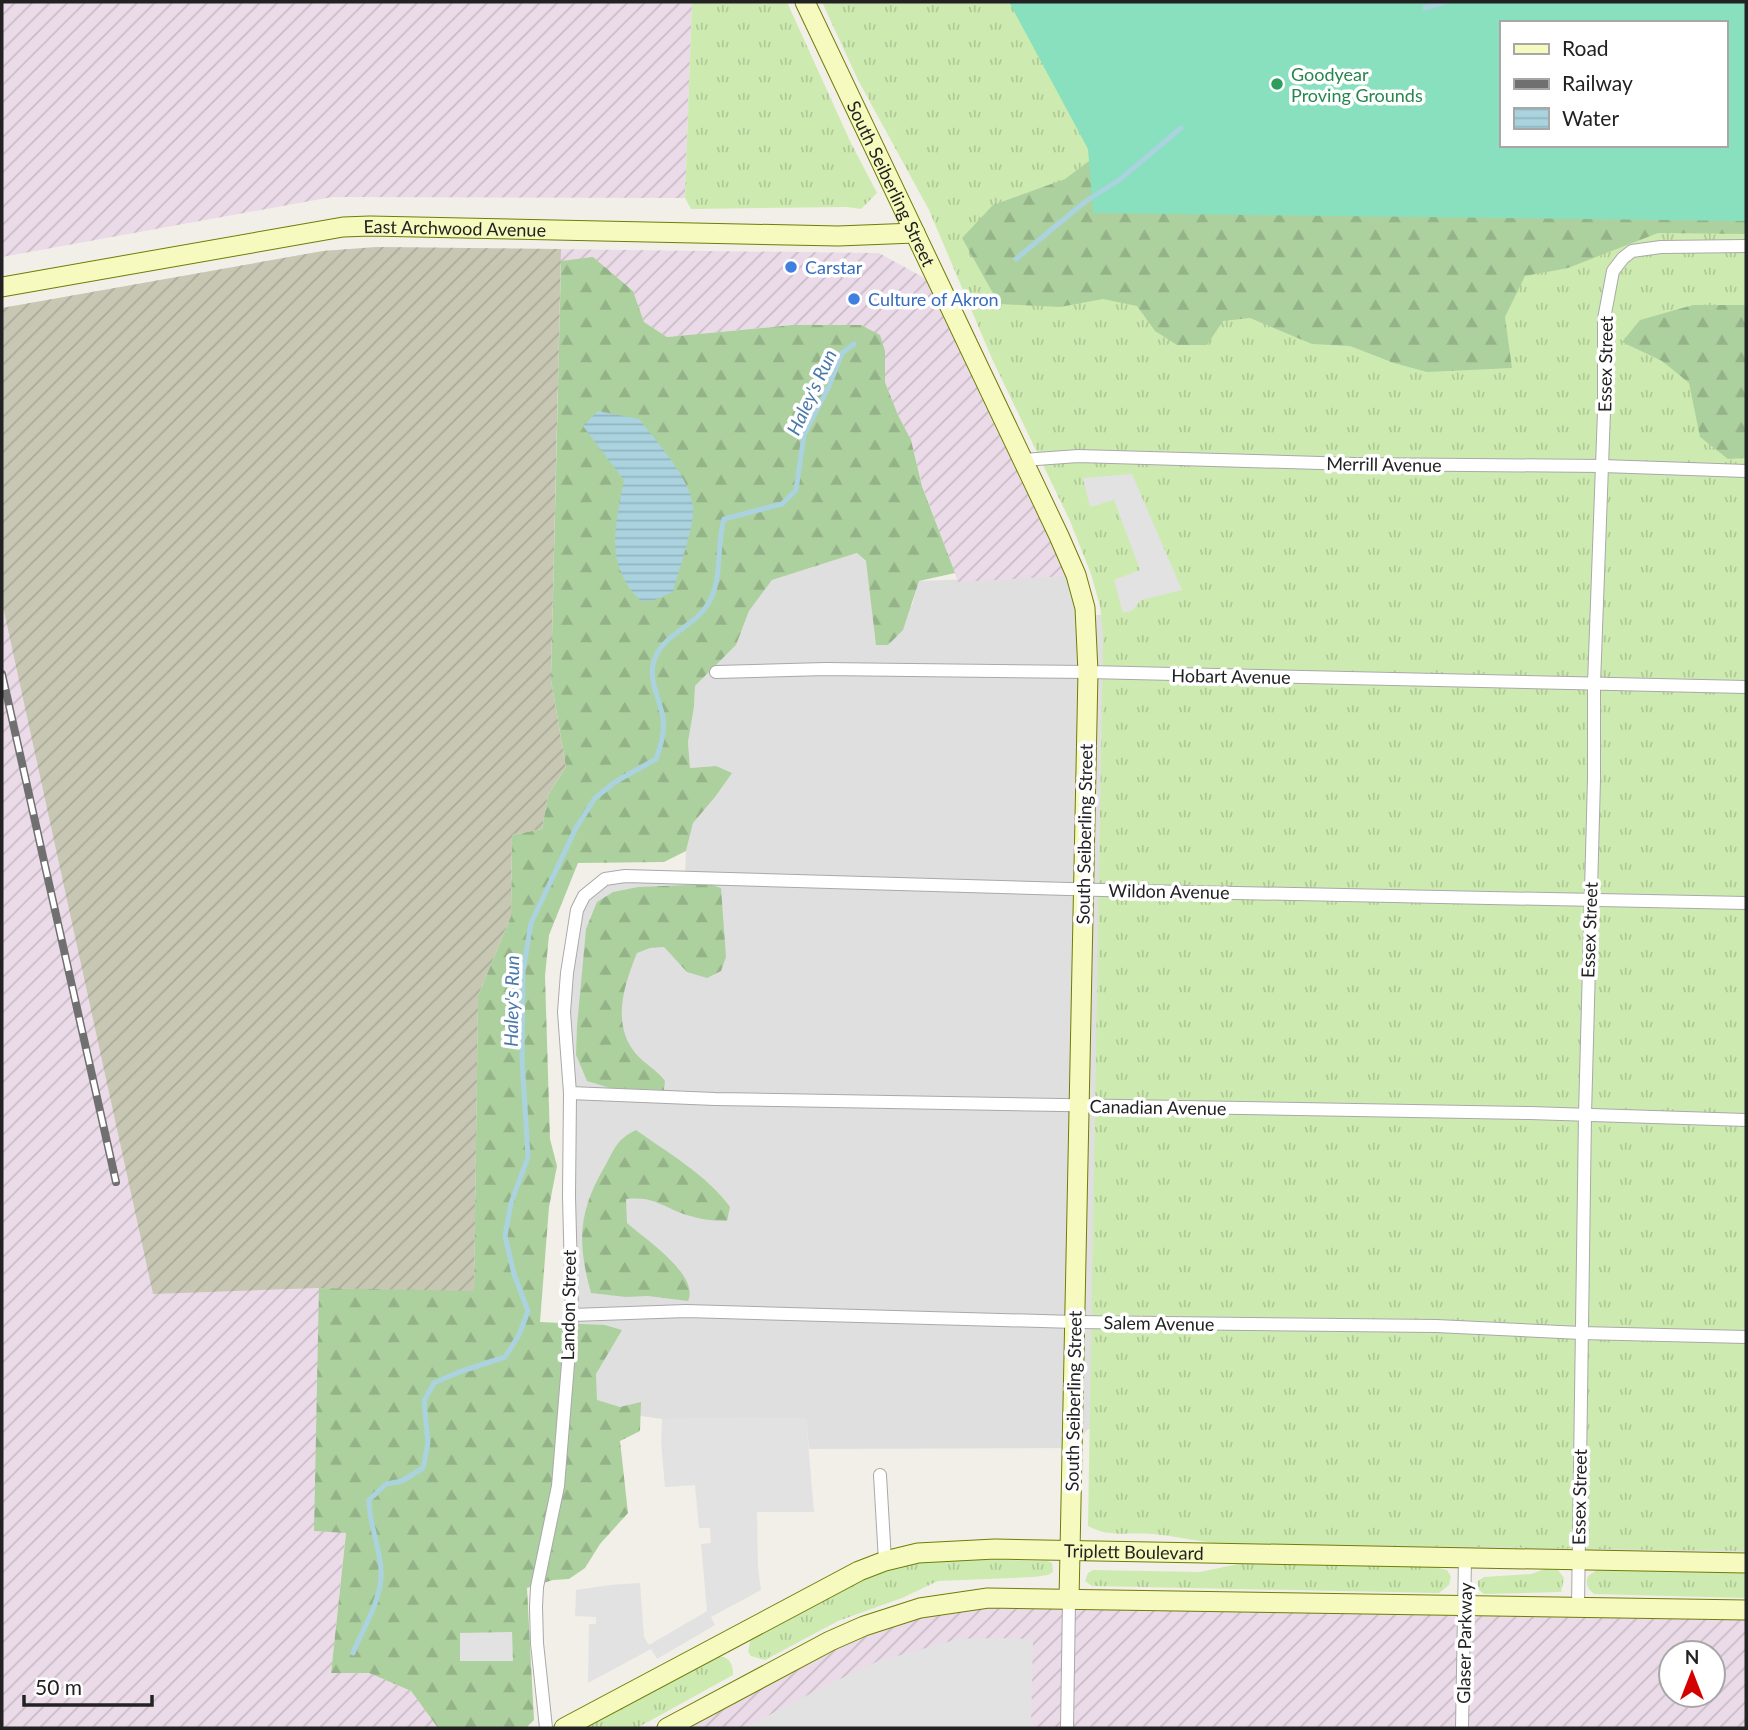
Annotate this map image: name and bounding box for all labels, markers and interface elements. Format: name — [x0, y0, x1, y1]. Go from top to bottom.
legend — [1500, 21, 1727, 147]
text: Road — [1562, 35, 1609, 60]
place label: Goodyear Proving Grounds — [1291, 63, 1423, 106]
text: Railway — [1562, 70, 1633, 95]
marker: Goodyear Proving Grounds — [1269, 76, 1285, 92]
street label: South Seiberling Street — [843, 97, 940, 270]
text: Water — [1562, 105, 1619, 130]
street label: East Archwood Avenue — [363, 215, 546, 241]
place label: Carstar — [805, 256, 863, 278]
marker: Carstar — [783, 259, 799, 275]
place label: Culture of Akron — [868, 288, 999, 310]
marker: Culture of Akron — [846, 291, 862, 307]
street label: Essex Street — [1593, 315, 1617, 412]
water label: Haley's Run — [781, 346, 841, 438]
street label: Merrill Avenue — [1326, 452, 1442, 476]
street label: Hobart Avenue — [1171, 664, 1291, 688]
street label: South Seiberling Street — [1071, 743, 1097, 925]
street label: Wildon Avenue — [1108, 879, 1230, 903]
street label: Essex Street — [1576, 881, 1602, 978]
water label: Haley's Run — [499, 955, 523, 1047]
street label: Canadian Avenue — [1089, 1095, 1227, 1119]
street label: Landon Street — [556, 1249, 580, 1360]
street label: South Seiberling Street — [1060, 1310, 1086, 1492]
street label: Salem Avenue — [1103, 1311, 1215, 1335]
street label: Essex Street — [1567, 1448, 1591, 1545]
street label: Triplett Boulevard — [1064, 1539, 1204, 1564]
street label: Glaser Parkway — [1452, 1581, 1476, 1704]
north arrow — [1657, 1639, 1727, 1709]
text: N — [1685, 1645, 1699, 1668]
scale bar — [24, 1664, 152, 1708]
text: 50 m — [35, 1674, 82, 1699]

